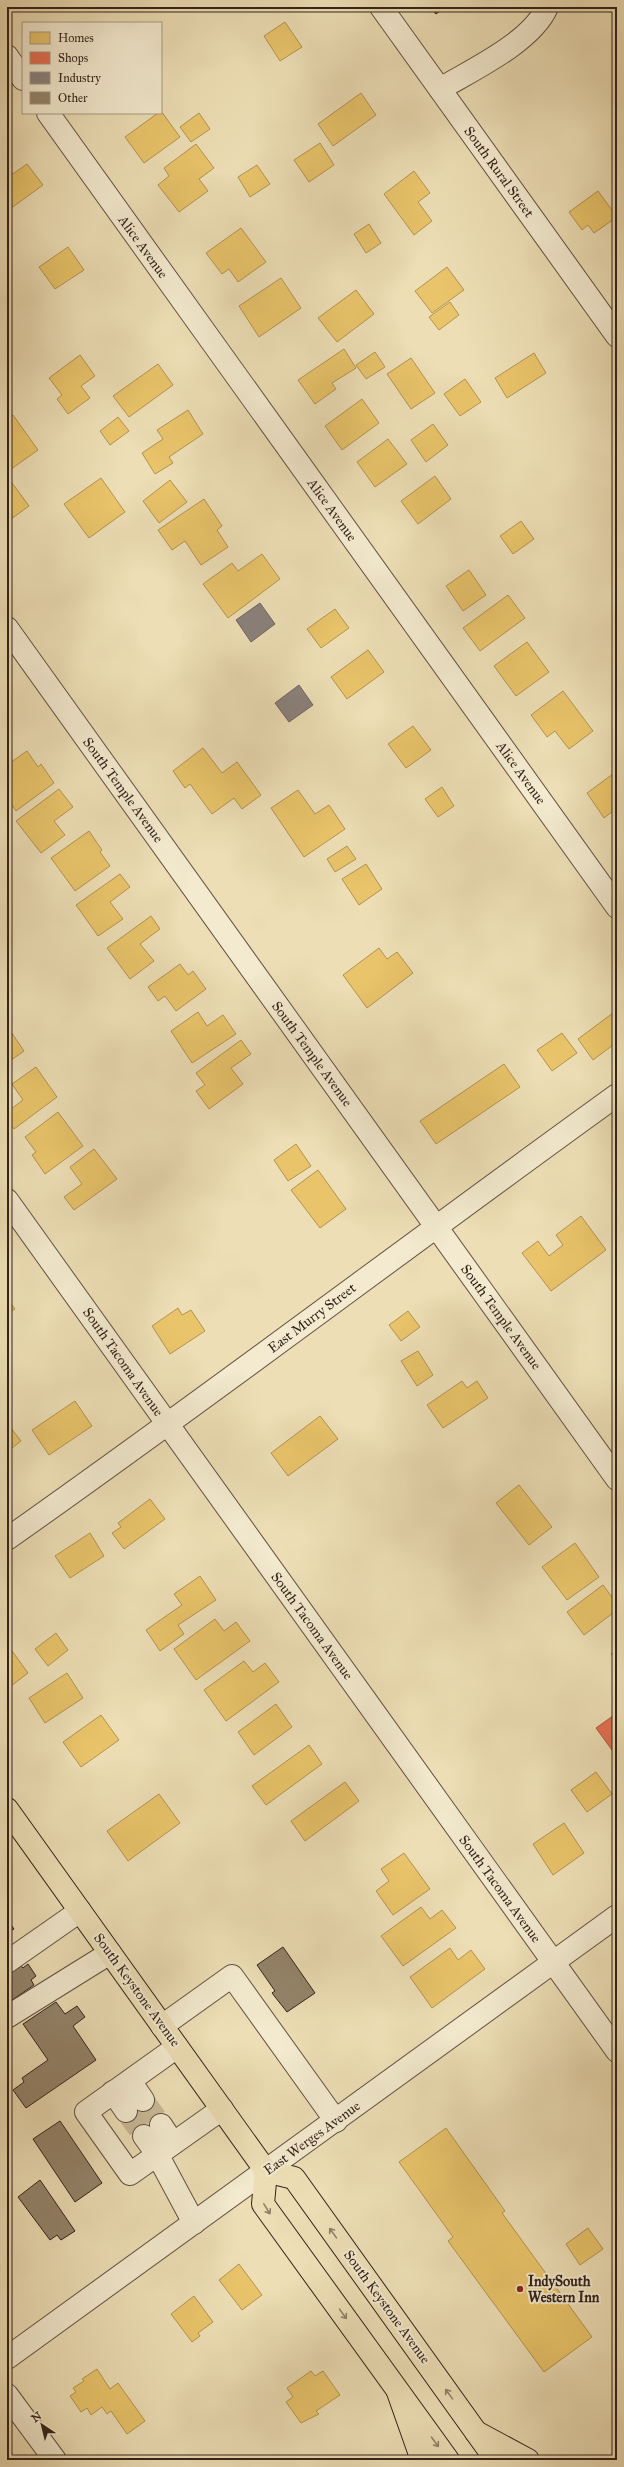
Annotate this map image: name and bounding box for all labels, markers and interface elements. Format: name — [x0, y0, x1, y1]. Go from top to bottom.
legend — [22, 22, 162, 114]
text: Homes — [58, 31, 94, 45]
text: Shops — [58, 51, 88, 65]
text: Industry — [58, 71, 101, 85]
text: Other — [58, 91, 88, 105]
street label: South Rural Street — [460, 123, 538, 221]
street label: Alice Avenue — [114, 211, 172, 282]
street label: Alice Avenue — [303, 474, 361, 545]
street label: South Temple Avenue — [79, 734, 167, 846]
street label: Alice Avenue — [492, 737, 550, 808]
street label: South Temple Avenue — [268, 998, 356, 1110]
street label: South Temple Avenue — [457, 1261, 545, 1373]
street label: East Murry Street — [265, 1279, 359, 1357]
street label: South Tacoma Avenue — [79, 1304, 167, 1420]
street label: South Tacoma Avenue — [267, 1569, 357, 1683]
street label: South Tacoma Avenue — [455, 1832, 545, 1946]
street label: South Keystone Avenue — [90, 1930, 184, 2050]
street label: East Werges Avenue — [260, 2097, 364, 2179]
one-way arrow — [263, 2203, 271, 2214]
one-way arrow — [329, 2227, 337, 2238]
street label: South Keystone Avenue — [340, 2247, 434, 2367]
place label: IndySouth Western Inn — [528, 2273, 600, 2306]
marker: IndySouth Western Inn — [515, 2284, 525, 2294]
one-way arrow — [339, 2309, 347, 2320]
one-way arrow — [445, 2389, 453, 2400]
north arrow — [22, 2405, 62, 2445]
text: N — [29, 2409, 45, 2425]
one-way arrow — [431, 2437, 439, 2448]

